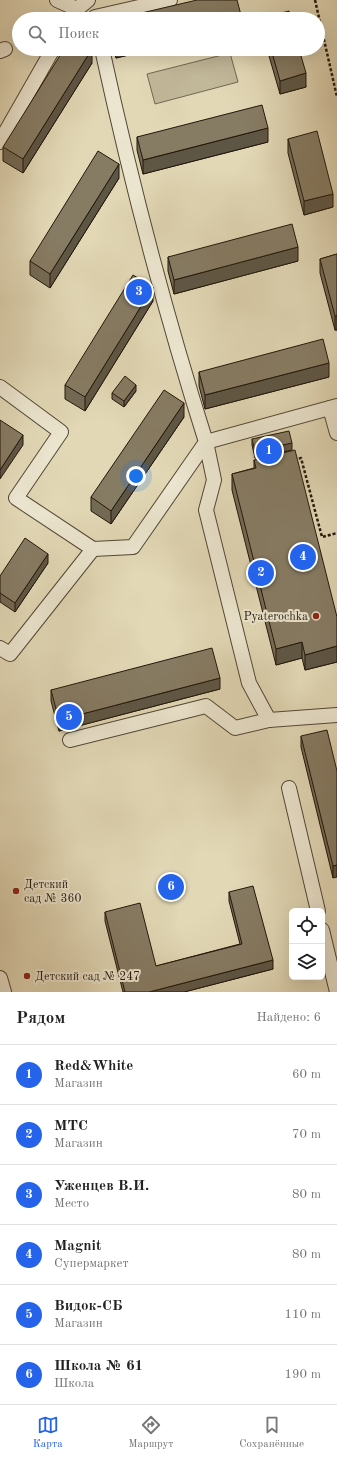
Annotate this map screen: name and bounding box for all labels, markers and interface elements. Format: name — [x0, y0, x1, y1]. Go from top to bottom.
search box — [12, 12, 325, 56]
icon: search — [26, 23, 48, 45]
text: Поиск — [58, 27, 99, 42]
pin: 3 — [126, 277, 152, 307]
pin: 1 — [256, 436, 282, 466]
your location — [126, 466, 146, 486]
pin: 4 — [290, 542, 316, 572]
pin: 2 — [248, 558, 274, 588]
place label: Pyaterochka — [243, 611, 308, 623]
marker: Pyaterochka — [311, 611, 321, 621]
pin: 5 — [56, 702, 82, 732]
pin: 6 — [158, 872, 184, 902]
place label: Детский сад № 360 — [24, 879, 81, 905]
marker: Детский сад № 360 — [11, 886, 21, 896]
map controls — [289, 908, 325, 980]
button: locate — [289, 908, 325, 944]
button: layers — [289, 944, 325, 980]
marker: Детский сад № 247 — [22, 971, 32, 981]
place label: Детский сад № 247 — [35, 971, 140, 983]
text: Рядом — [16, 1010, 65, 1027]
text: Найдено: 6 — [257, 1011, 321, 1024]
text: Red&White — [54, 1059, 133, 1074]
text: 1 — [25, 1068, 33, 1081]
text: 60 m — [292, 1068, 321, 1081]
text: Магазин — [54, 1077, 103, 1090]
text: МТС — [54, 1119, 88, 1134]
text: 2 — [25, 1128, 33, 1141]
text: 70 m — [292, 1128, 321, 1141]
text: Магазин — [54, 1137, 103, 1150]
text: Уженцев В.И. — [54, 1179, 149, 1194]
text: 3 — [25, 1188, 33, 1201]
text: 80 m — [292, 1188, 321, 1201]
text: Место — [54, 1197, 89, 1210]
text: Magnit — [54, 1239, 102, 1254]
text: 4 — [25, 1248, 33, 1261]
text: 80 m — [292, 1248, 321, 1261]
text: Супермаркет — [54, 1257, 129, 1270]
text: Видок-СБ — [54, 1299, 123, 1314]
text: 5 — [25, 1308, 33, 1321]
text: 110 m — [284, 1308, 321, 1321]
text: Магазин — [54, 1317, 103, 1330]
text: Школа № 61 — [54, 1359, 143, 1374]
text: 6 — [25, 1368, 33, 1381]
text: 190 m — [284, 1368, 321, 1381]
text: Школа — [54, 1377, 94, 1390]
tab: Карта — [33, 1414, 63, 1452]
tab: Маршрут — [128, 1414, 174, 1452]
tab: Сохранённые — [239, 1414, 304, 1452]

